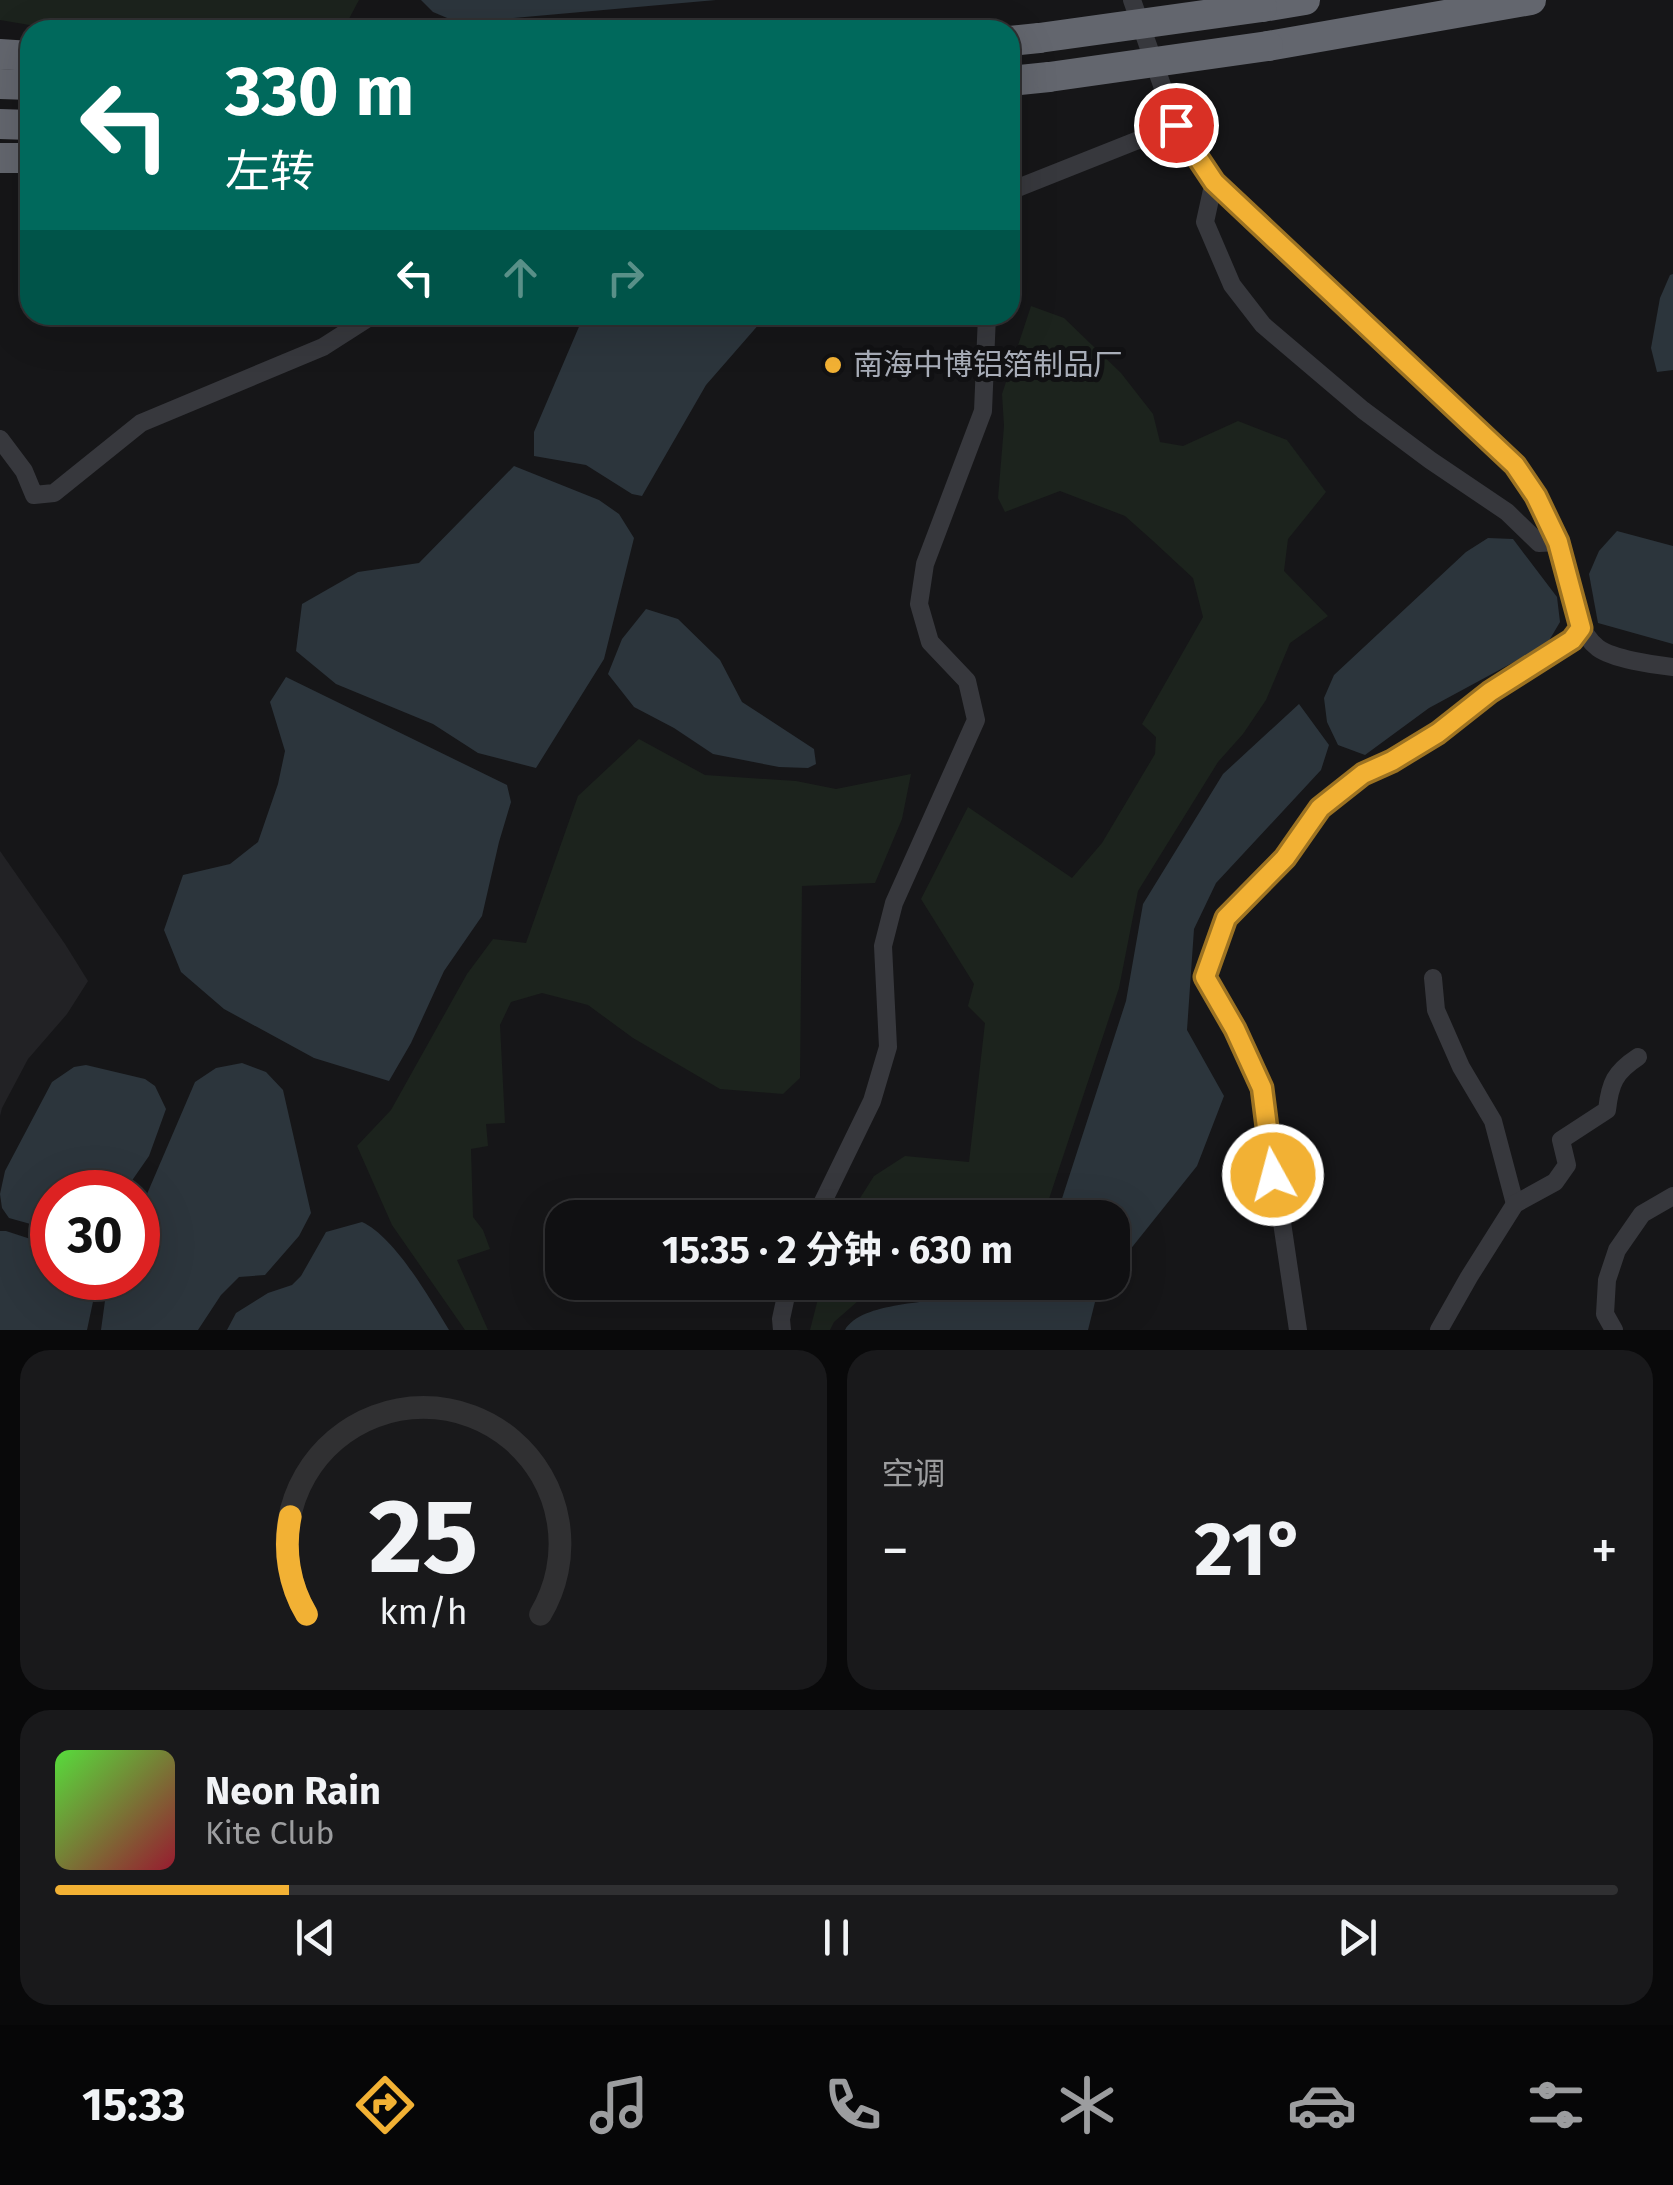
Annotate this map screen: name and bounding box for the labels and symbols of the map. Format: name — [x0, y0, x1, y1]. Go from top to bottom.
pin — [1134, 83, 1219, 168]
place label: 南海中博铝箔制品厂 — [853, 347, 1123, 383]
marker: 南海中博铝箔制品厂 — [822, 354, 844, 376]
position arrow — [1221, 1123, 1325, 1227]
speed limit sign: 30 — [30, 1170, 160, 1300]

